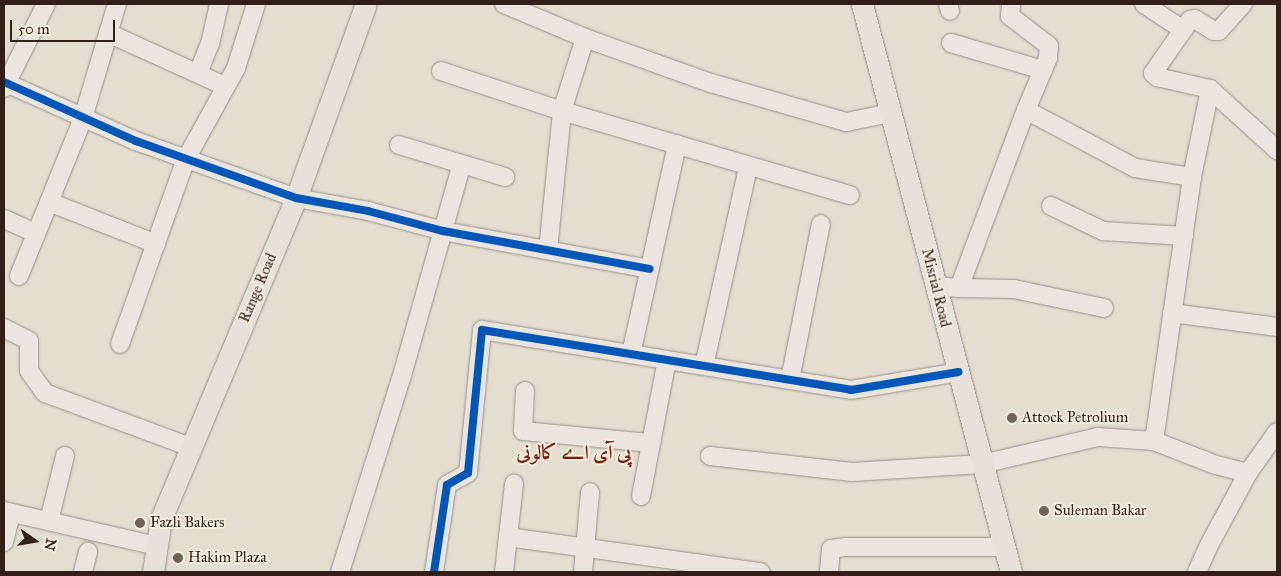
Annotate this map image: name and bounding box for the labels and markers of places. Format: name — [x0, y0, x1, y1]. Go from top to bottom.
place label: Attock Petrolium — [1022, 409, 1128, 427]
marker: Attock Petrolium — [1006, 412, 1018, 424]
place label: Suleman Bakar — [1054, 502, 1146, 520]
marker: Suleman Bakar — [1038, 505, 1050, 517]
place label: Fazli Bakers — [150, 514, 225, 532]
marker: Fazli Bakers — [134, 517, 146, 529]
place label: Hakim Plaza — [188, 549, 266, 567]
marker: Hakim Plaza — [172, 552, 184, 564]

